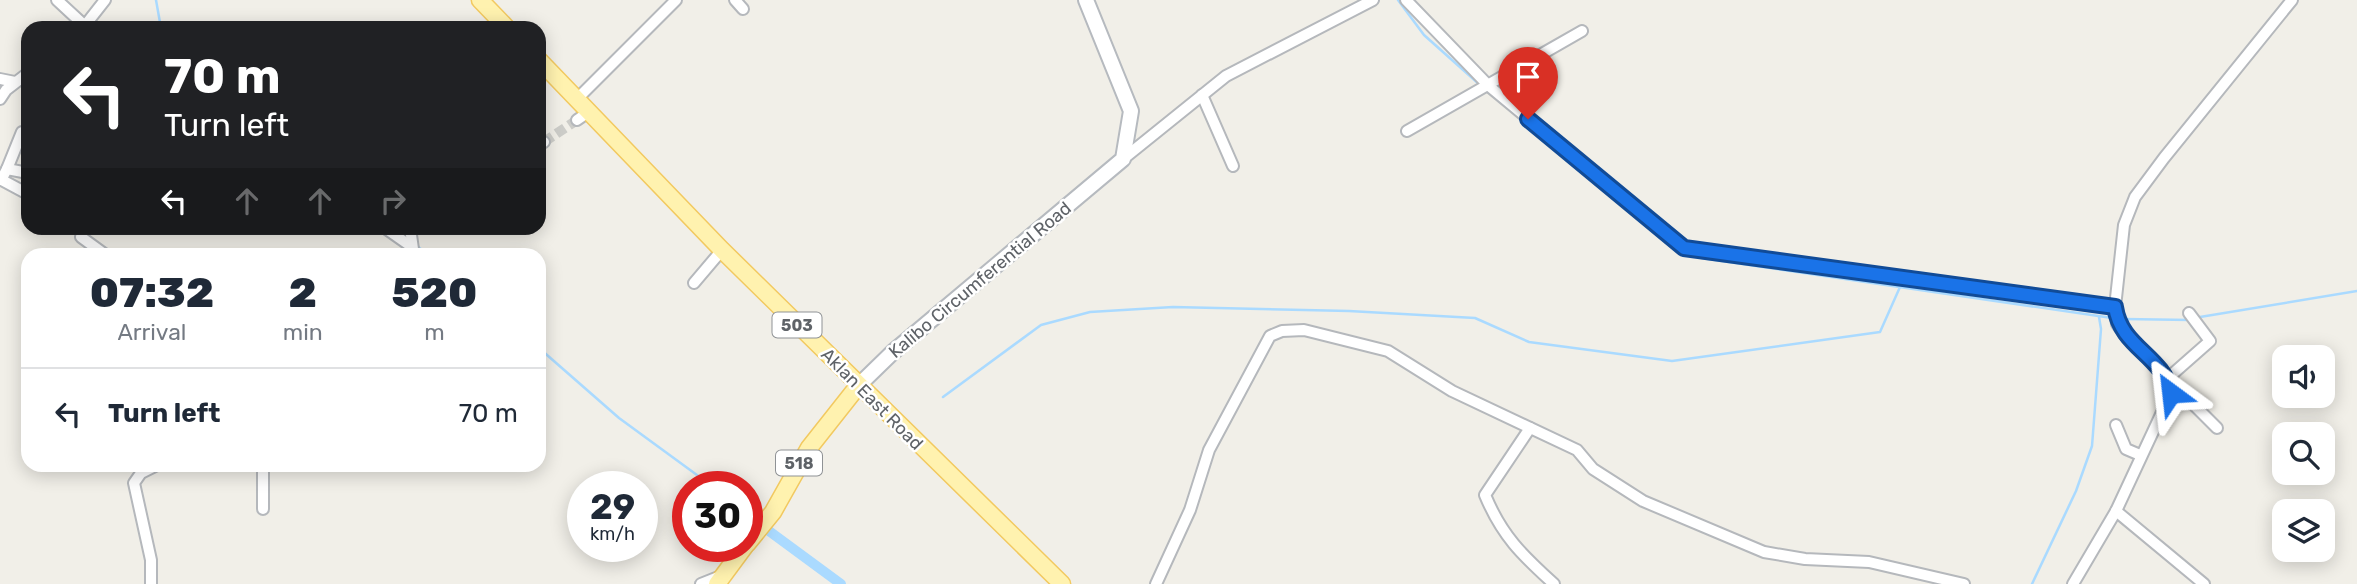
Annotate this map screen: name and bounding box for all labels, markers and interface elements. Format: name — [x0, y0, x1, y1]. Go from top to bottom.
text: 70 m — [164, 47, 281, 105]
pin — [1498, 47, 1558, 119]
icon: left — [49, 49, 140, 140]
icon: arrive — [1509, 58, 1547, 96]
text: Turn left — [164, 106, 289, 144]
icon: left — [155, 182, 193, 220]
icon: ahead — [228, 182, 266, 220]
icon: ahead — [301, 182, 339, 220]
icon: right — [374, 182, 412, 220]
street label: Kalibo Circumferential Road — [884, 197, 1076, 363]
text: 07:32 — [90, 268, 214, 318]
text: 2 — [289, 268, 317, 318]
text: 520 — [391, 268, 477, 318]
road number: 503 — [772, 312, 822, 338]
text: Arrival — [117, 318, 186, 346]
text: min — [283, 318, 323, 346]
text: m — [424, 318, 445, 346]
street label: Aklan East Road — [816, 343, 928, 455]
map controls — [2272, 345, 2335, 562]
button: sound — [2272, 345, 2335, 408]
position arrow — [2134, 356, 2208, 430]
icon: left — [49, 395, 87, 433]
text: Turn left — [108, 398, 220, 429]
text: 70 m — [459, 398, 518, 429]
button: search — [2272, 422, 2335, 485]
road number: 518 — [776, 450, 822, 476]
speed limit sign: 30 — [672, 471, 763, 562]
text: 29 — [590, 486, 635, 528]
button: layers — [2272, 499, 2335, 562]
text: km/h — [590, 523, 635, 545]

